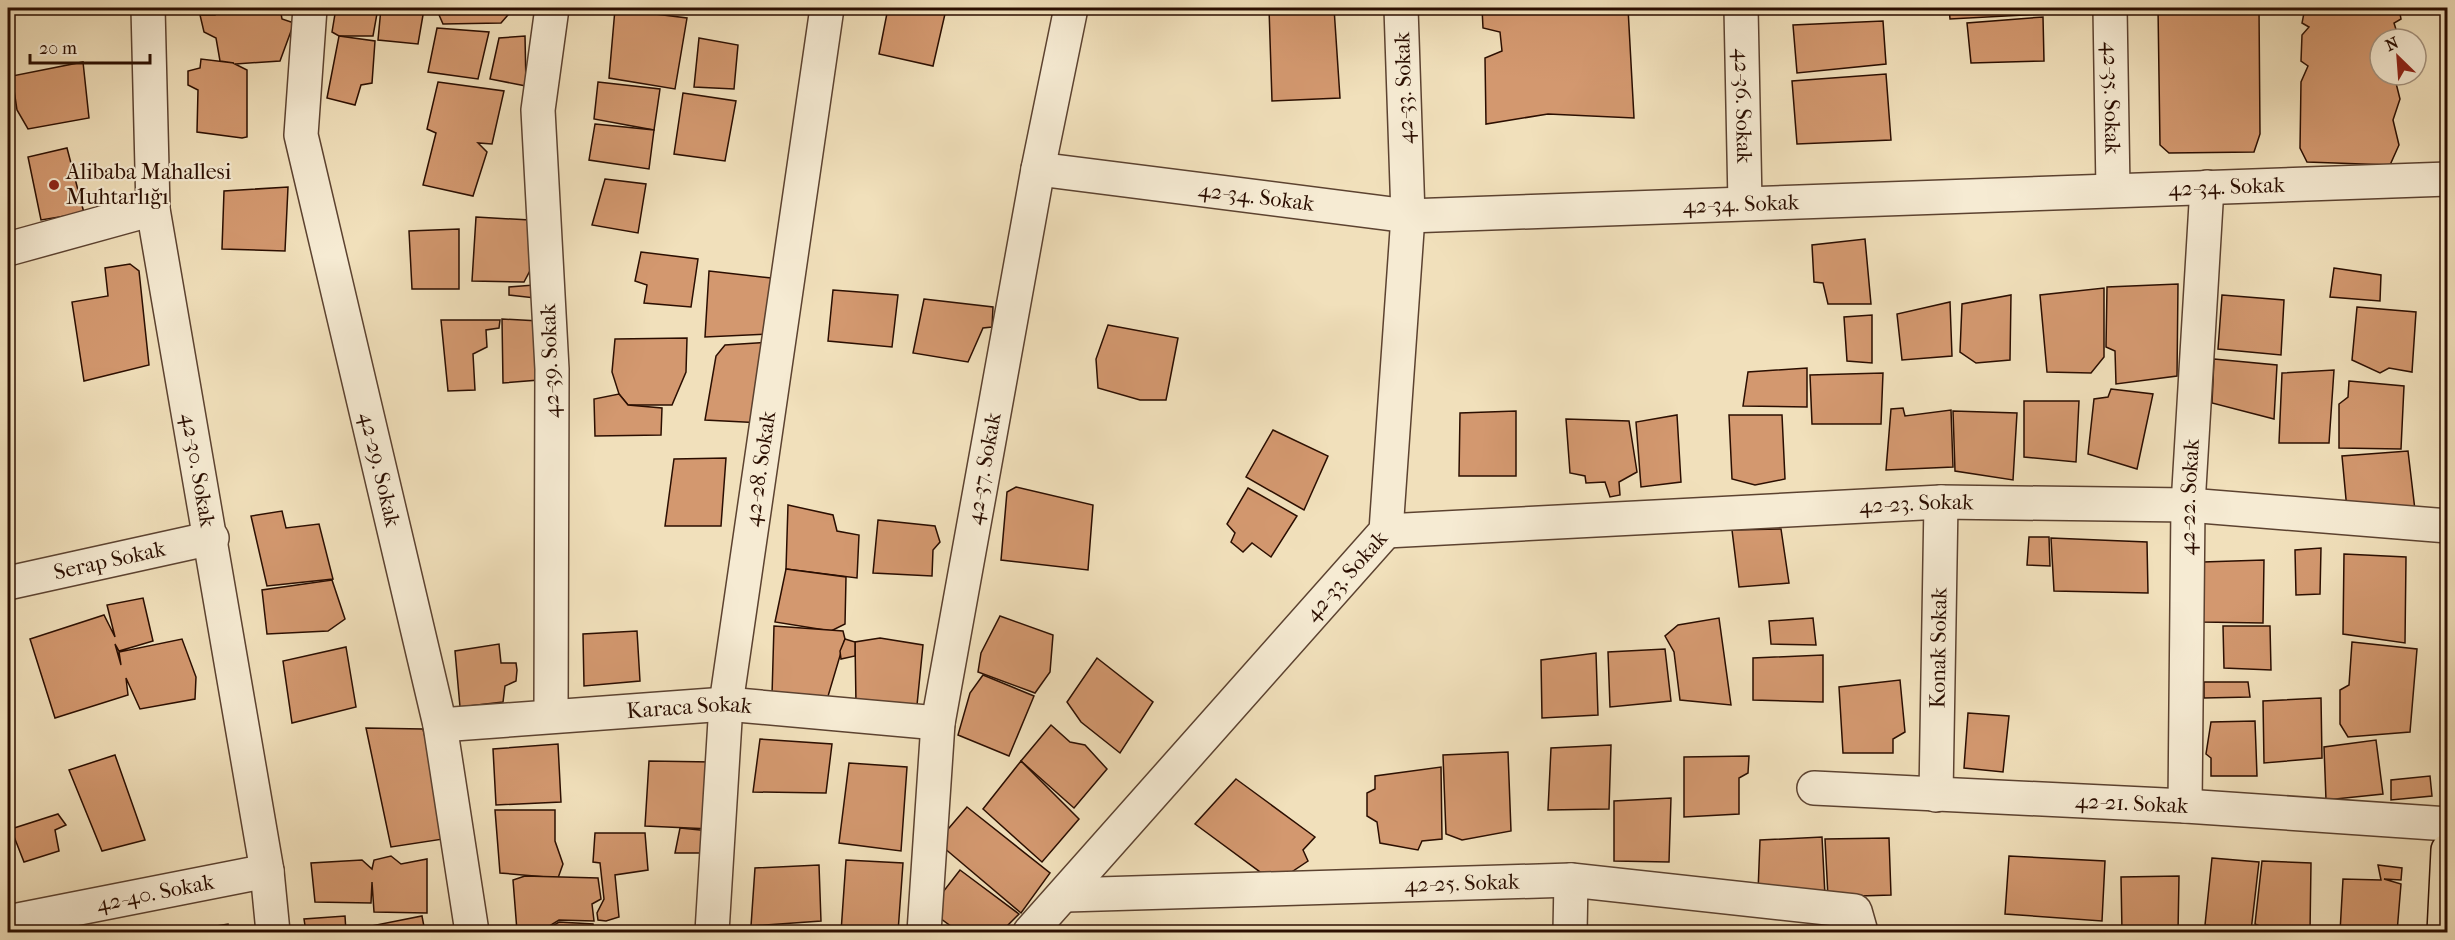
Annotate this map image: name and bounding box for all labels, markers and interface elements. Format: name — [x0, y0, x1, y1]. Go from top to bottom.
scale bar — [30, 27, 150, 65]
north arrow — [2368, 27, 2428, 87]
street label: 42-33. Sokak — [1389, 31, 1419, 144]
text: N — [2382, 32, 2402, 55]
text: 20 m — [39, 38, 77, 59]
street label: 42-35. Sokak — [2098, 41, 2125, 155]
street label: 42-36. Sokak — [1729, 48, 1757, 164]
place label: Alibaba Mahallesi Muhtarlığı — [65, 159, 232, 210]
street label: 42-34. Sokak — [2168, 172, 2286, 202]
street label: 42-34. Sokak — [1197, 176, 1316, 217]
marker: Alibaba Mahallesi Muhtarlığı — [47, 178, 61, 192]
street label: 42-34. Sokak — [1682, 189, 1800, 219]
street label: 42-39. Sokak — [535, 303, 565, 419]
street label: 42-28. Sokak — [739, 409, 781, 528]
street label: 42-29. Sokak — [354, 410, 406, 530]
street label: 42-37. Sokak — [961, 410, 1007, 527]
street label: 42-30. Sokak — [175, 411, 221, 530]
street label: 42-22. Sokak — [2174, 437, 2205, 556]
street label: 42-23. Sokak — [1858, 489, 1974, 519]
street label: 42-33. Sokak — [1299, 525, 1393, 627]
street label: Serap Sokak — [51, 536, 168, 586]
street label: Konak Sokak — [1924, 587, 1953, 709]
street label: Karaca Sokak — [626, 691, 754, 724]
street label: 42-21. Sokak — [2074, 788, 2190, 819]
street label: 42-40. Sokak — [94, 869, 217, 917]
street label: 42-25. Sokak — [1404, 869, 1520, 898]

